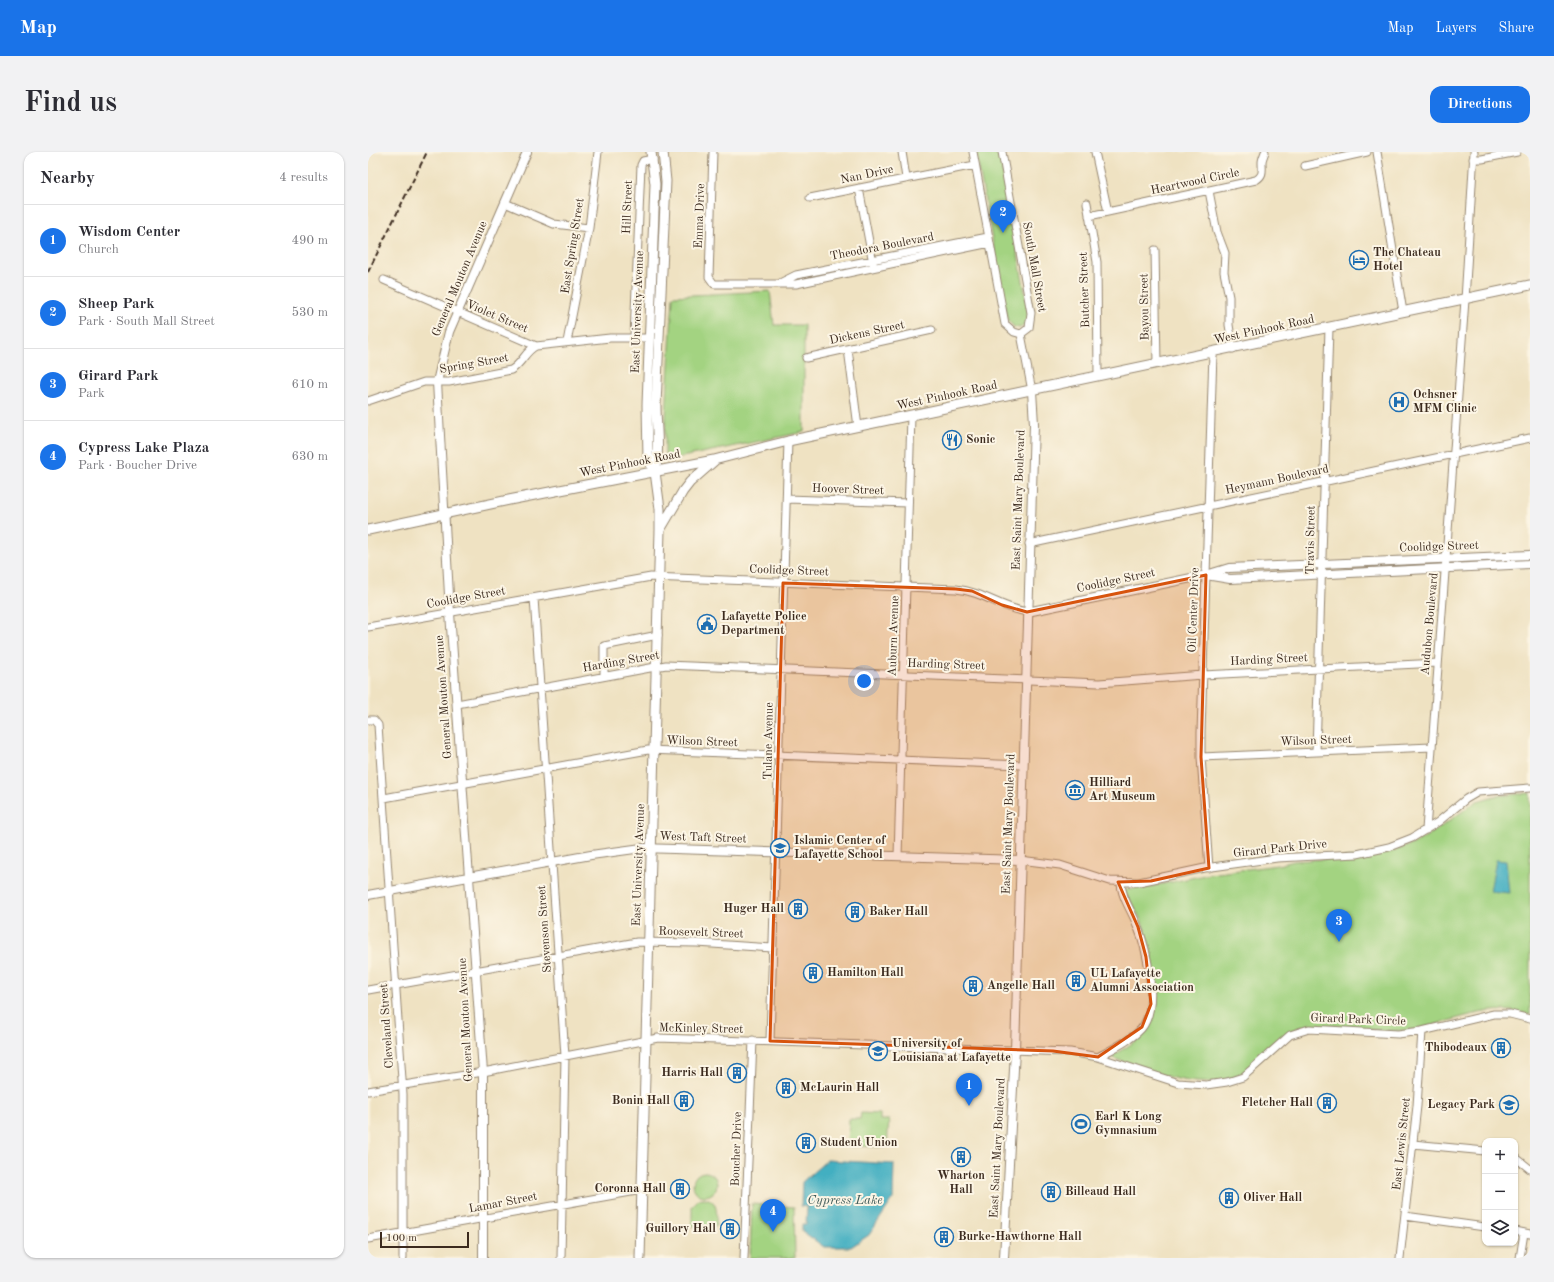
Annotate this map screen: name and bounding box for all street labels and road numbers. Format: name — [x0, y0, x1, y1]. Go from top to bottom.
street label: Nan Drive — [839, 163, 895, 186]
street label: Heartwood Circle — [1149, 167, 1241, 197]
street label: Hill Street — [621, 180, 635, 234]
street label: Emma Drive — [693, 183, 707, 249]
street label: East Spring Street — [559, 197, 587, 295]
street label: General Mouton Avenue — [430, 219, 490, 338]
street label: South Mall Street — [1020, 221, 1048, 313]
street label: Theodora Boulevard — [829, 231, 935, 263]
street label: East University Avenue — [630, 250, 646, 374]
street label: Butcher Street — [1078, 252, 1092, 328]
street label: Bayou Street — [1138, 273, 1152, 341]
street label: Violet Street — [464, 299, 530, 335]
street label: West Pinhook Road — [1213, 313, 1315, 347]
street label: Dickens Street — [828, 319, 906, 347]
street label: Spring Street — [439, 352, 509, 376]
street label: West Pinhook Road — [896, 379, 998, 413]
street label: East Saint Mary Boulevard — [1011, 429, 1027, 571]
street label: West Pinhook Road — [578, 448, 682, 480]
street label: Heymann Boulevard — [1224, 463, 1330, 497]
street label: Hoover Street — [812, 483, 884, 497]
street label: Travis Street — [1304, 505, 1318, 575]
street label: Coolidge Street — [1399, 540, 1479, 554]
street label: Coolidge Street — [749, 564, 829, 578]
street label: Coolidge Street — [1076, 567, 1156, 595]
street label: Oil Center Drive — [1187, 567, 1201, 653]
street label: Audubon Boulevard — [1420, 572, 1440, 676]
street label: Coolidge Street — [426, 585, 506, 611]
street label: Auburn Avenue — [887, 595, 901, 677]
street label: General Mouton Avenue — [434, 634, 454, 759]
street label: Harding Street — [582, 649, 660, 675]
street label: Harding Street — [1230, 652, 1308, 668]
street label: Harding Street — [907, 658, 985, 672]
street label: Tulane Avenue — [762, 702, 776, 780]
street label: Wilson Street — [1280, 734, 1352, 748]
street label: Wilson Street — [666, 735, 738, 749]
street label: East Saint Mary Boulevard — [1001, 753, 1017, 895]
street label: East University Avenue — [631, 803, 647, 927]
street label: West Taft Street — [659, 830, 747, 846]
street label: Girard Park Drive — [1233, 838, 1328, 860]
street label: Stevenson Street — [536, 885, 554, 973]
street label: Roosevelt Street — [658, 926, 744, 940]
street label: General Mouton Avenue — [457, 957, 475, 1082]
street label: Cleveland Street — [378, 983, 396, 1069]
street label: Girard Park Circle — [1310, 1012, 1406, 1028]
street label: McKinley Street — [659, 1022, 743, 1036]
street label: East Saint Mary Boulevard — [988, 1077, 1008, 1219]
street label: East Lewis Street — [1391, 1097, 1413, 1191]
street label: Boucher Drive — [730, 1111, 744, 1187]
street label: Lamar Street — [468, 1190, 538, 1216]

